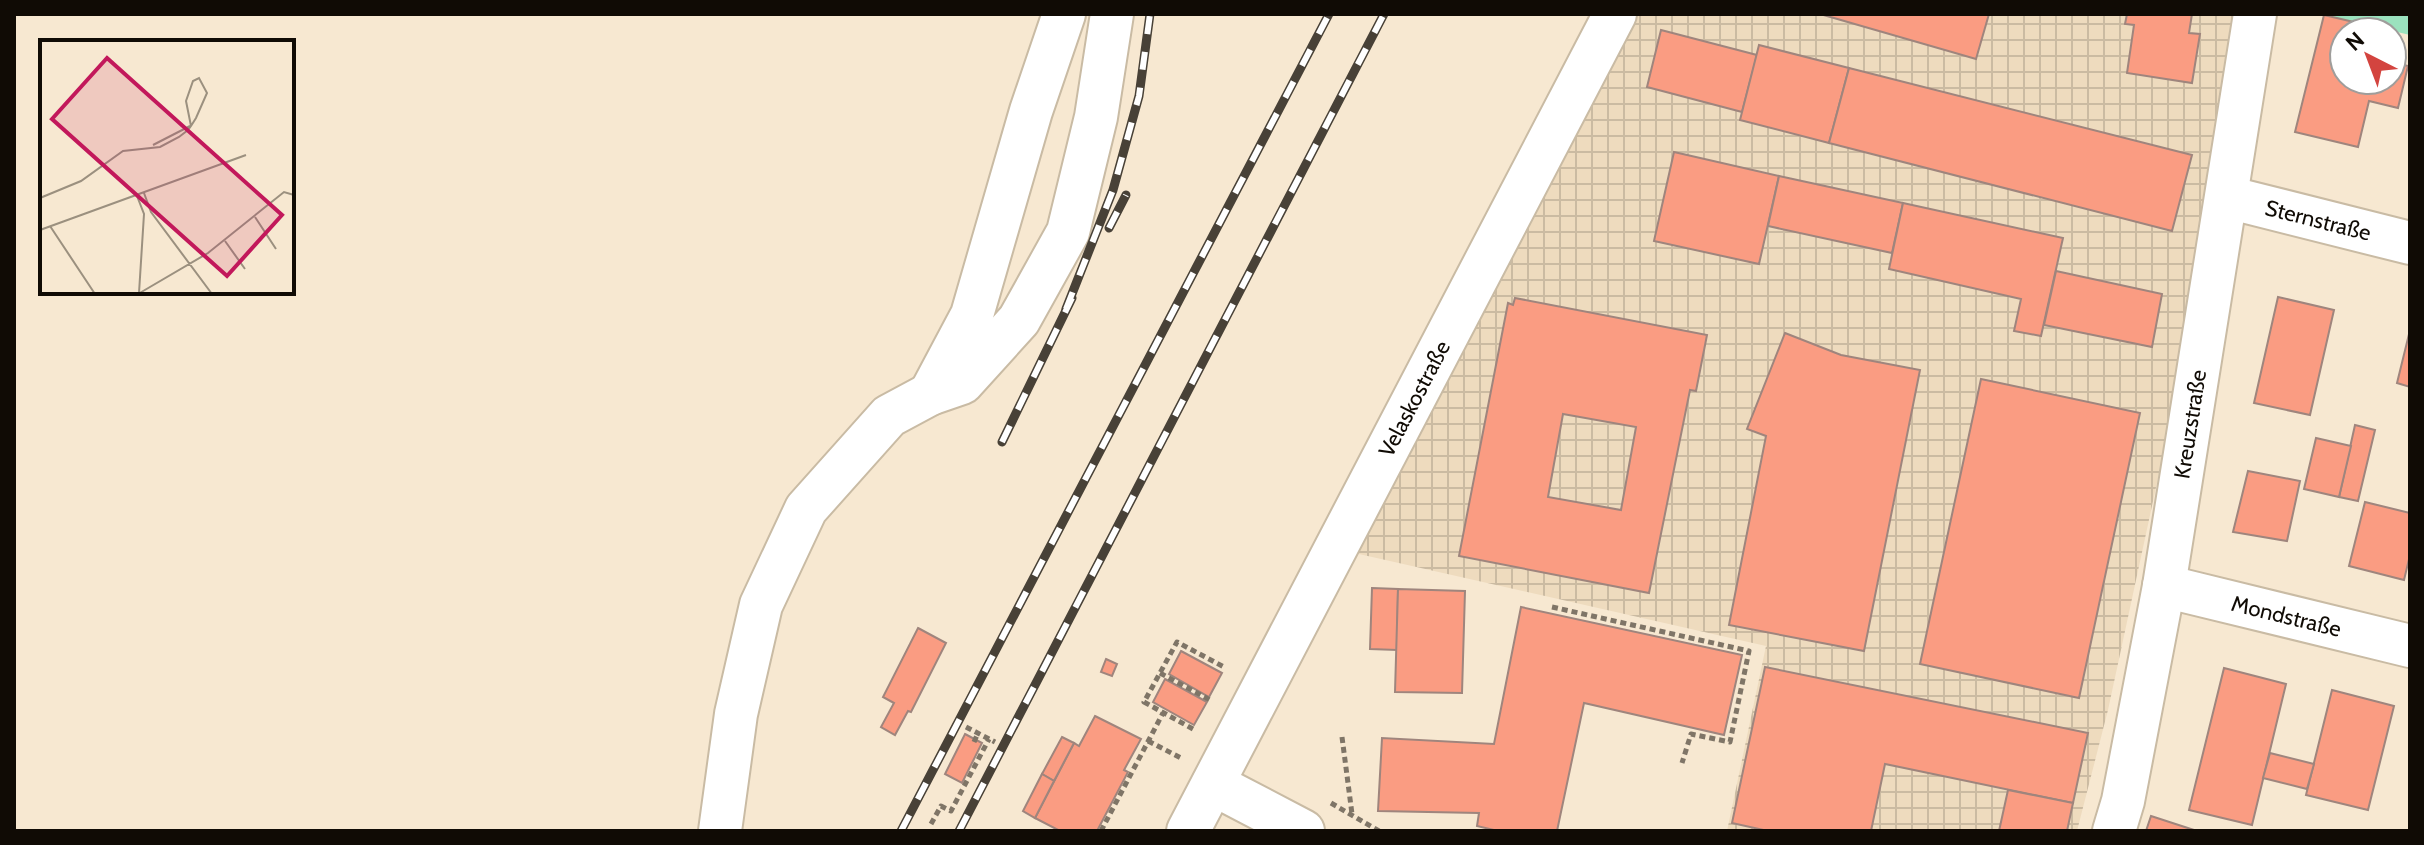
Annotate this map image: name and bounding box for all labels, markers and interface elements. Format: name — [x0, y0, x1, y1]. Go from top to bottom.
north arrow — [2328, 16, 2408, 96]
text: N — [2340, 26, 2370, 57]
inset map — [40, 40, 294, 294]
street label: Sternstraße — [2262, 194, 2374, 246]
street label: Velaskostraße — [1373, 336, 1456, 461]
street label: Kreuzstraße — [2168, 368, 2212, 481]
street label: Mondstraße — [2229, 589, 2344, 642]

